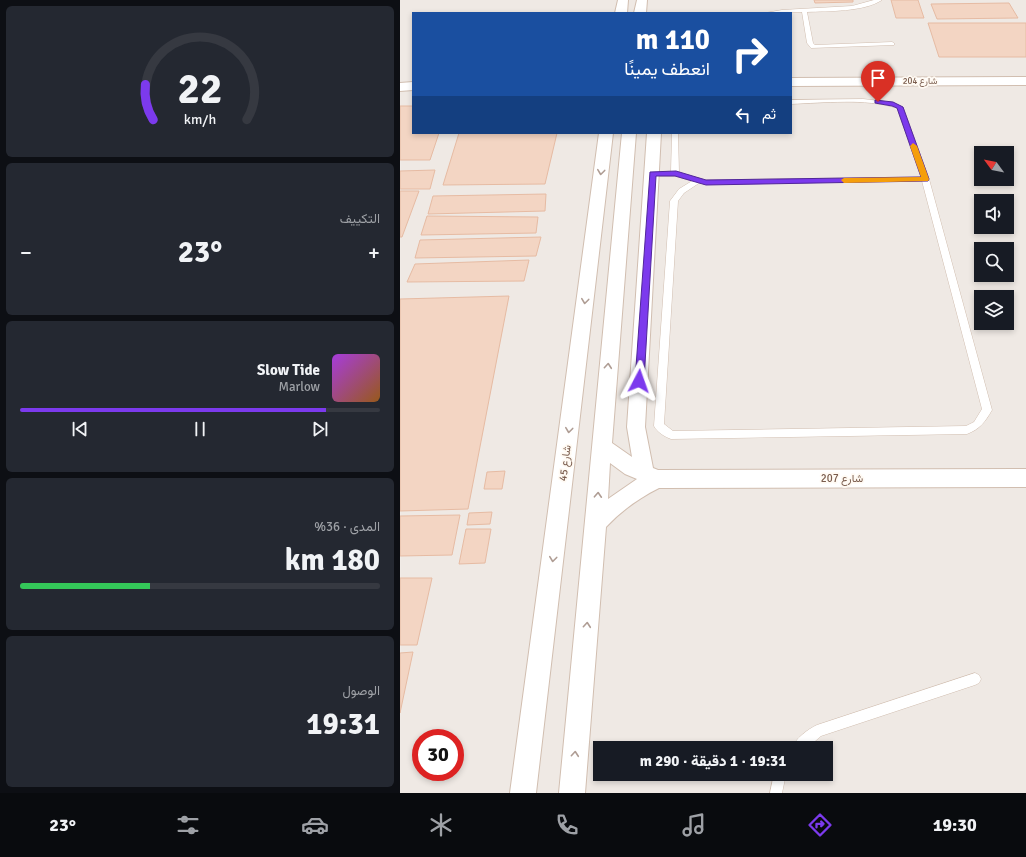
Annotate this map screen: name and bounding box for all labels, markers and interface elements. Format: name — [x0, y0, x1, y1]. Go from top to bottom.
text: 110 m — [636, 23, 710, 57]
icon: right — [724, 28, 776, 80]
text: انعطف يمينًا — [624, 58, 710, 80]
pin — [861, 61, 895, 102]
text: 22 — [178, 64, 222, 115]
icon: arrive — [867, 67, 889, 89]
street label: شارع 204 — [903, 76, 937, 87]
icon: left — [732, 104, 754, 126]
text: ثم — [762, 105, 776, 123]
text: km/h — [184, 110, 216, 127]
north arrow — [974, 146, 1014, 186]
map controls — [974, 146, 1014, 330]
one-way arrow — [597, 169, 606, 175]
button: sound — [974, 194, 1014, 234]
text: التكييف — [340, 211, 380, 227]
text: 23° — [178, 234, 222, 271]
text: − — [20, 239, 32, 266]
text: + — [368, 239, 380, 266]
button: search — [974, 242, 1014, 282]
button: layers — [974, 290, 1014, 330]
one-way arrow — [581, 298, 590, 304]
position arrow — [618, 360, 660, 402]
text: Slow Tide — [257, 361, 320, 379]
one-way arrow — [604, 363, 613, 369]
text: Marlow — [278, 379, 320, 395]
icon: previous — [69, 418, 91, 440]
icon: pause — [189, 418, 211, 440]
icon: next — [309, 418, 331, 440]
one-way arrow — [565, 427, 574, 433]
street label: شارع 45 — [556, 444, 575, 482]
street label: شارع 207 — [821, 472, 864, 486]
one-way arrow — [594, 492, 603, 498]
text: المدى · 36% — [314, 519, 380, 535]
text: 180 km — [285, 542, 380, 579]
one-way arrow — [548, 556, 557, 562]
one-way arrow — [583, 622, 592, 628]
text: الوصول — [342, 683, 380, 699]
text: 19:31 — [306, 706, 380, 743]
speed limit sign: 30 — [412, 729, 464, 781]
one-way arrow — [570, 751, 579, 757]
text: 19:31 · 1 دقيقة · 290 m — [640, 752, 786, 770]
icon: filters — [174, 811, 202, 839]
icon: car — [301, 811, 329, 839]
icon: climate — [427, 811, 455, 839]
icon: phone — [553, 811, 581, 839]
icon: music — [680, 811, 708, 839]
icon: directions — [806, 811, 834, 839]
text: 23° — [49, 814, 76, 836]
text: 19:30 — [933, 814, 977, 836]

